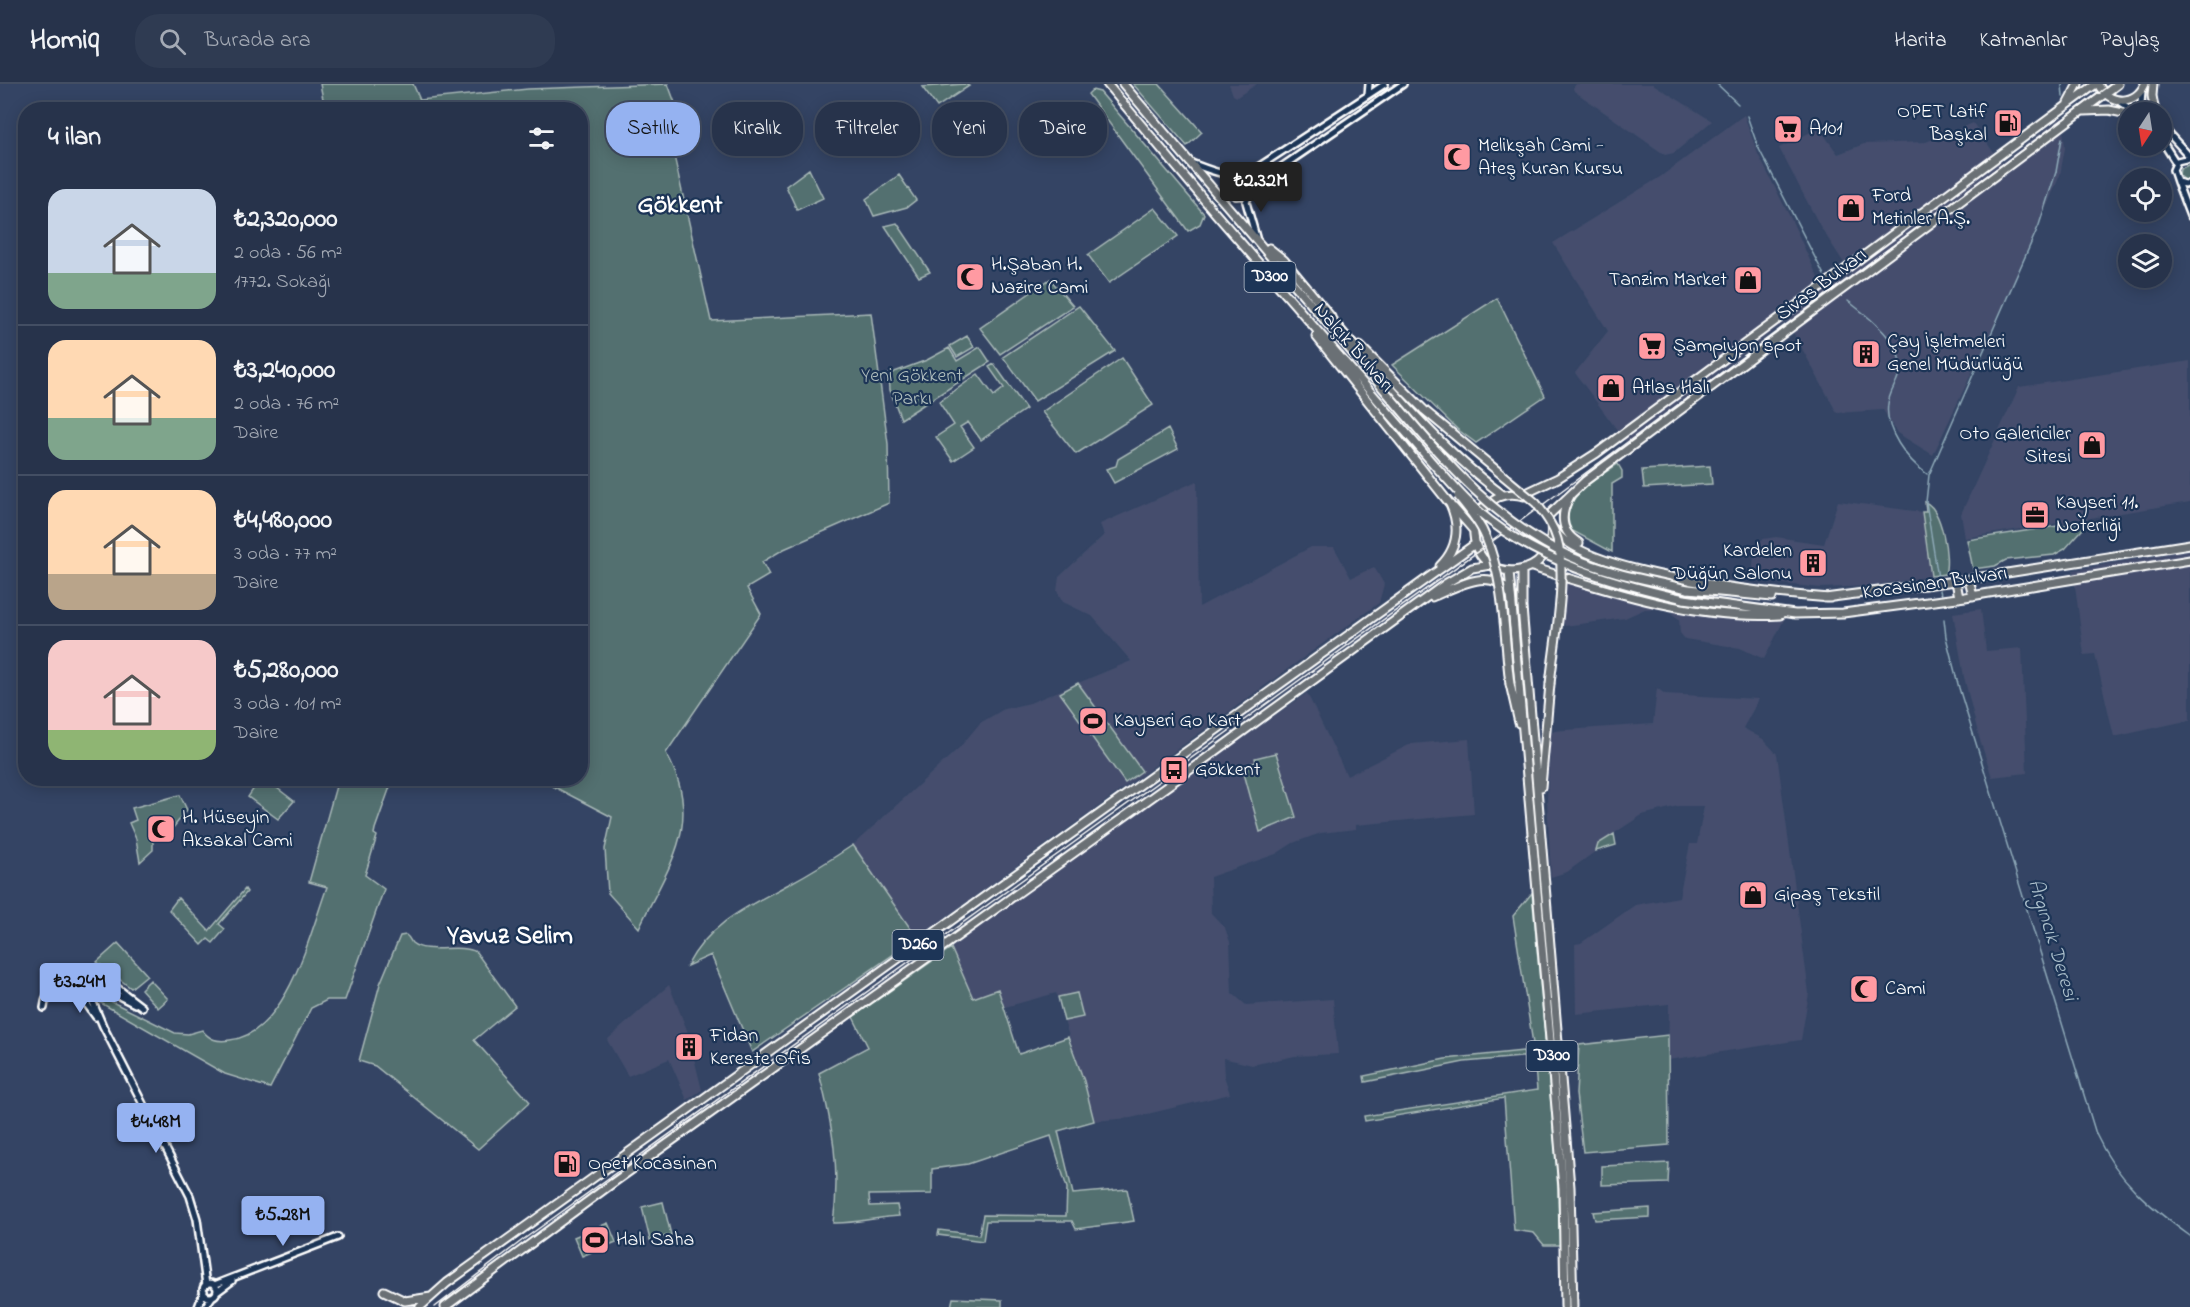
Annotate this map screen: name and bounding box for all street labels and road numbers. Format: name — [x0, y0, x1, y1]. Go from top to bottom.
street label: Sivas Bulvarı — [1771, 241, 1873, 329]
road number: D300 — [1244, 262, 1296, 292]
street label: Nalçık Bulvarı — [1306, 297, 1400, 399]
street label: Kocasinan Bulvarı — [1861, 560, 2009, 608]
road number: D260 — [892, 930, 944, 960]
road number: D300 — [1526, 1041, 1578, 1071]

